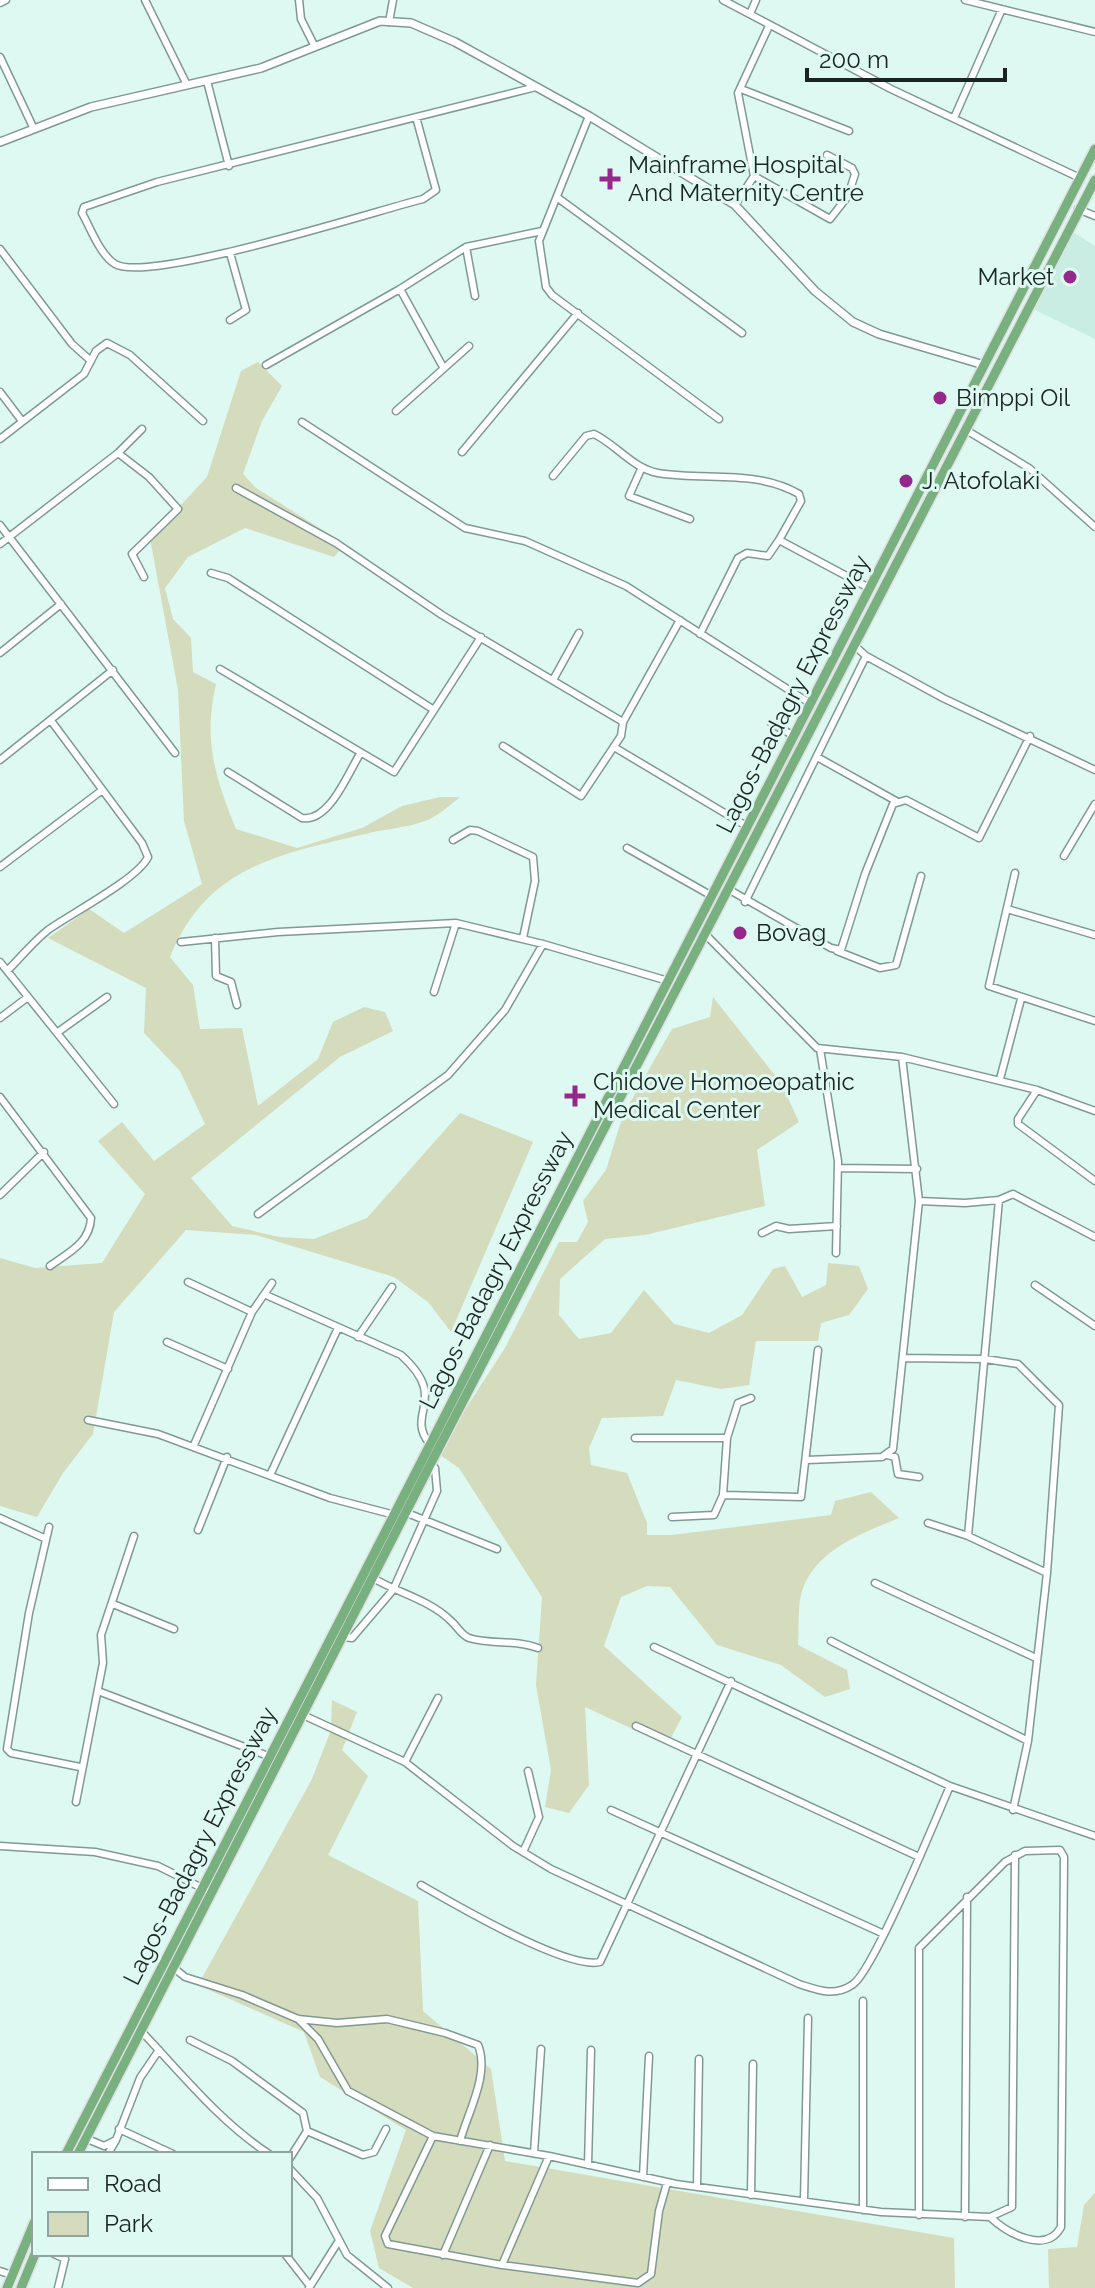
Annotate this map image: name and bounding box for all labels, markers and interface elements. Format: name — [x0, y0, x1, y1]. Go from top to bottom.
scale bar — [807, 32, 1005, 82]
text: 200 m — [819, 45, 889, 74]
place label: Mainframe Hospital And Maternity Centre — [628, 150, 864, 207]
marker: Mainframe Hospital And Maternity Centre — [599, 168, 621, 190]
place label: Market — [977, 262, 1054, 291]
marker: Market — [1061, 268, 1079, 286]
place label: Bimppi Oil — [956, 383, 1070, 412]
marker: Bimppi Oil — [931, 389, 949, 407]
place label: J. Atofolaki — [922, 466, 1040, 495]
marker: J. Atofolaki — [897, 472, 915, 490]
street label: Lagos-Badagry Expressway — [710, 550, 875, 838]
place label: Bovag — [756, 918, 826, 947]
marker: Bovag — [731, 924, 749, 942]
place label: Chidove Homoeopathic Medical Center — [593, 1067, 855, 1124]
marker: Chidove Homoeopathic Medical Center — [564, 1085, 586, 1107]
street label: Lagos-Badagry Expressway — [413, 1126, 578, 1414]
street label: Lagos-Badagry Expressway — [117, 1702, 282, 1990]
legend — [32, 2152, 292, 2256]
text: Road — [104, 2169, 162, 2198]
text: Park — [104, 2209, 153, 2238]

